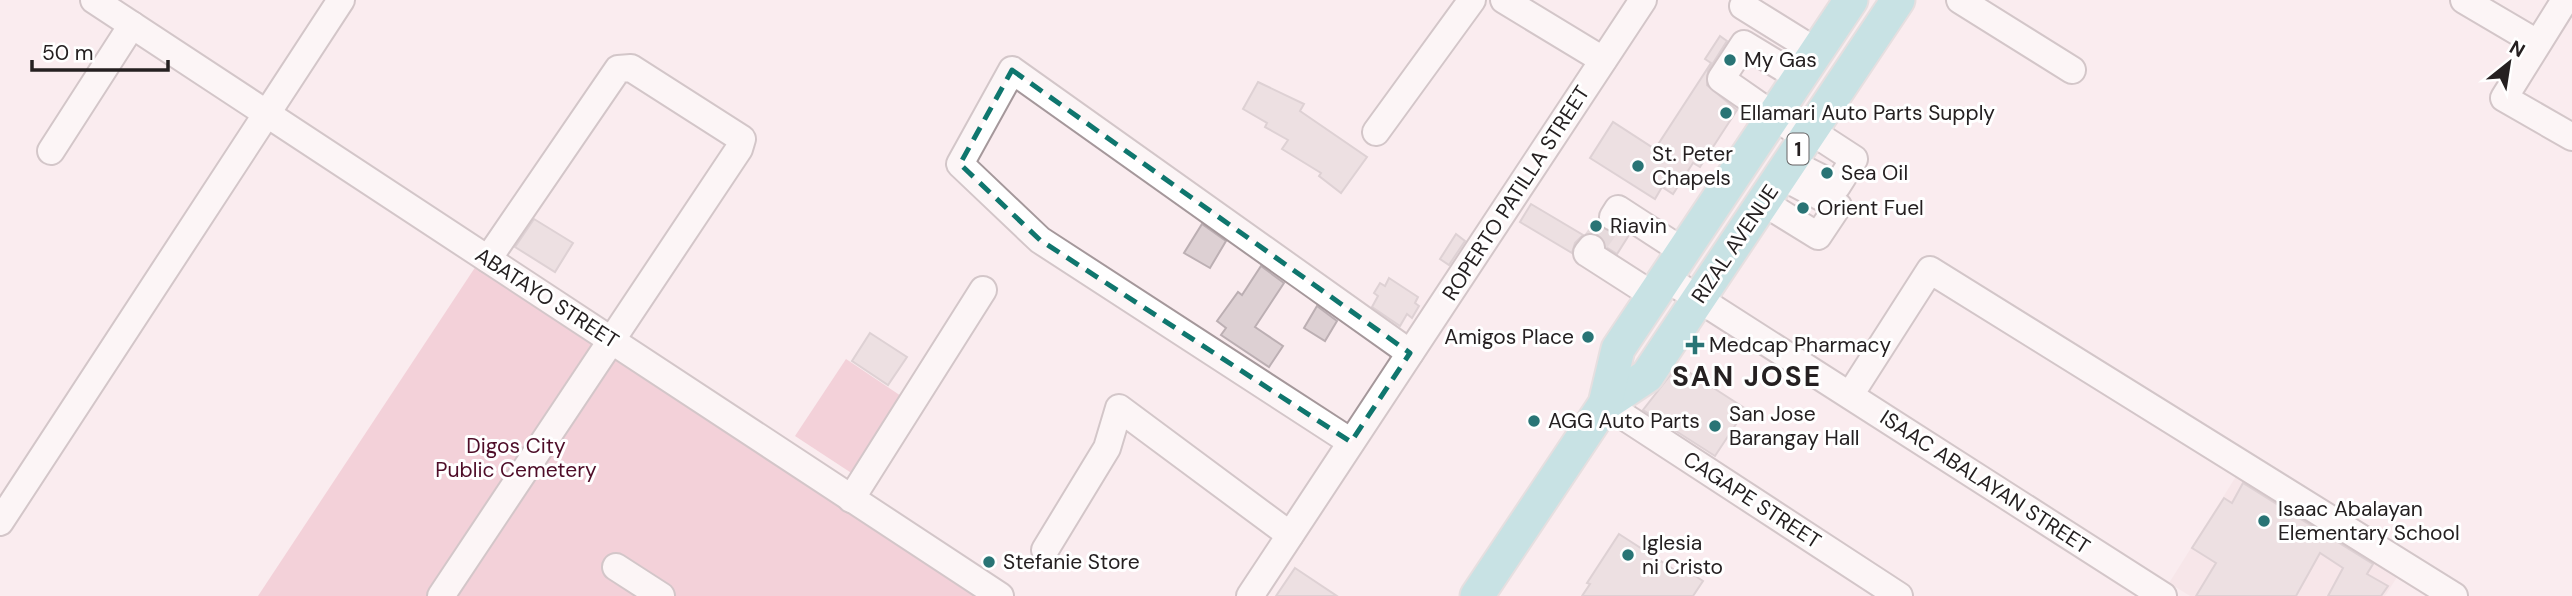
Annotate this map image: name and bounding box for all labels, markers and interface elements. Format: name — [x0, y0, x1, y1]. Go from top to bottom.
scale bar — [32, 28, 168, 72]
north arrow — [2474, 28, 2544, 98]
text: N — [2505, 34, 2530, 63]
text: 50 m — [42, 39, 93, 67]
place label: My Gas — [1744, 46, 1817, 74]
marker: My Gas — [1722, 52, 1738, 68]
street label: ROPERTO PATILLA STREET — [1436, 80, 1596, 306]
place label: Ellamari Auto Parts Supply — [1740, 99, 1995, 127]
marker: Ellamari Auto Parts Supply — [1718, 105, 1734, 121]
road number: 1 — [1787, 134, 1808, 164]
place label: St. Peter Chapels — [1652, 140, 1733, 192]
marker: St. Peter Chapels — [1630, 158, 1646, 174]
place label: Sea Oil — [1841, 159, 1908, 187]
marker: Sea Oil — [1819, 165, 1835, 181]
street label: RIZAL AVENUE — [1685, 179, 1785, 309]
place label: Orient Fuel — [1817, 194, 1924, 222]
marker: Orient Fuel — [1795, 200, 1811, 216]
place label: Riavin — [1610, 212, 1667, 240]
marker: Riavin — [1588, 218, 1604, 234]
street label: ABATAYO STREET — [470, 241, 624, 355]
place label: Amigos Place — [1444, 323, 1574, 351]
marker: Amigos Place — [1580, 329, 1596, 345]
place label: Medcap Pharmacy — [1709, 331, 1892, 359]
marker: Medcap Pharmacy — [1687, 337, 1703, 353]
district label: SAN JOSE — [1672, 358, 1822, 395]
place label: San Jose Barangay Hall — [1729, 400, 1860, 452]
street label: ISAAC ABALAYAN STREET — [1875, 404, 2095, 561]
place label: AGG Auto Parts — [1548, 407, 1700, 435]
marker: AGG Auto Parts — [1526, 413, 1542, 429]
marker: San Jose Barangay Hall — [1707, 418, 1723, 434]
park label: Digos City Public Cemetery — [435, 432, 597, 484]
street label: CAGAPE STREET — [1678, 445, 1826, 555]
place label: Isaac Abalayan Elementary School — [2278, 495, 2460, 547]
marker: Isaac Abalayan Elementary School — [2256, 513, 2272, 529]
place label: Iglesia ni Cristo — [1642, 529, 1723, 581]
marker: Iglesia ni Cristo — [1620, 547, 1636, 563]
place label: Stefanie Store — [1003, 548, 1140, 576]
marker: Stefanie Store — [981, 554, 997, 570]

